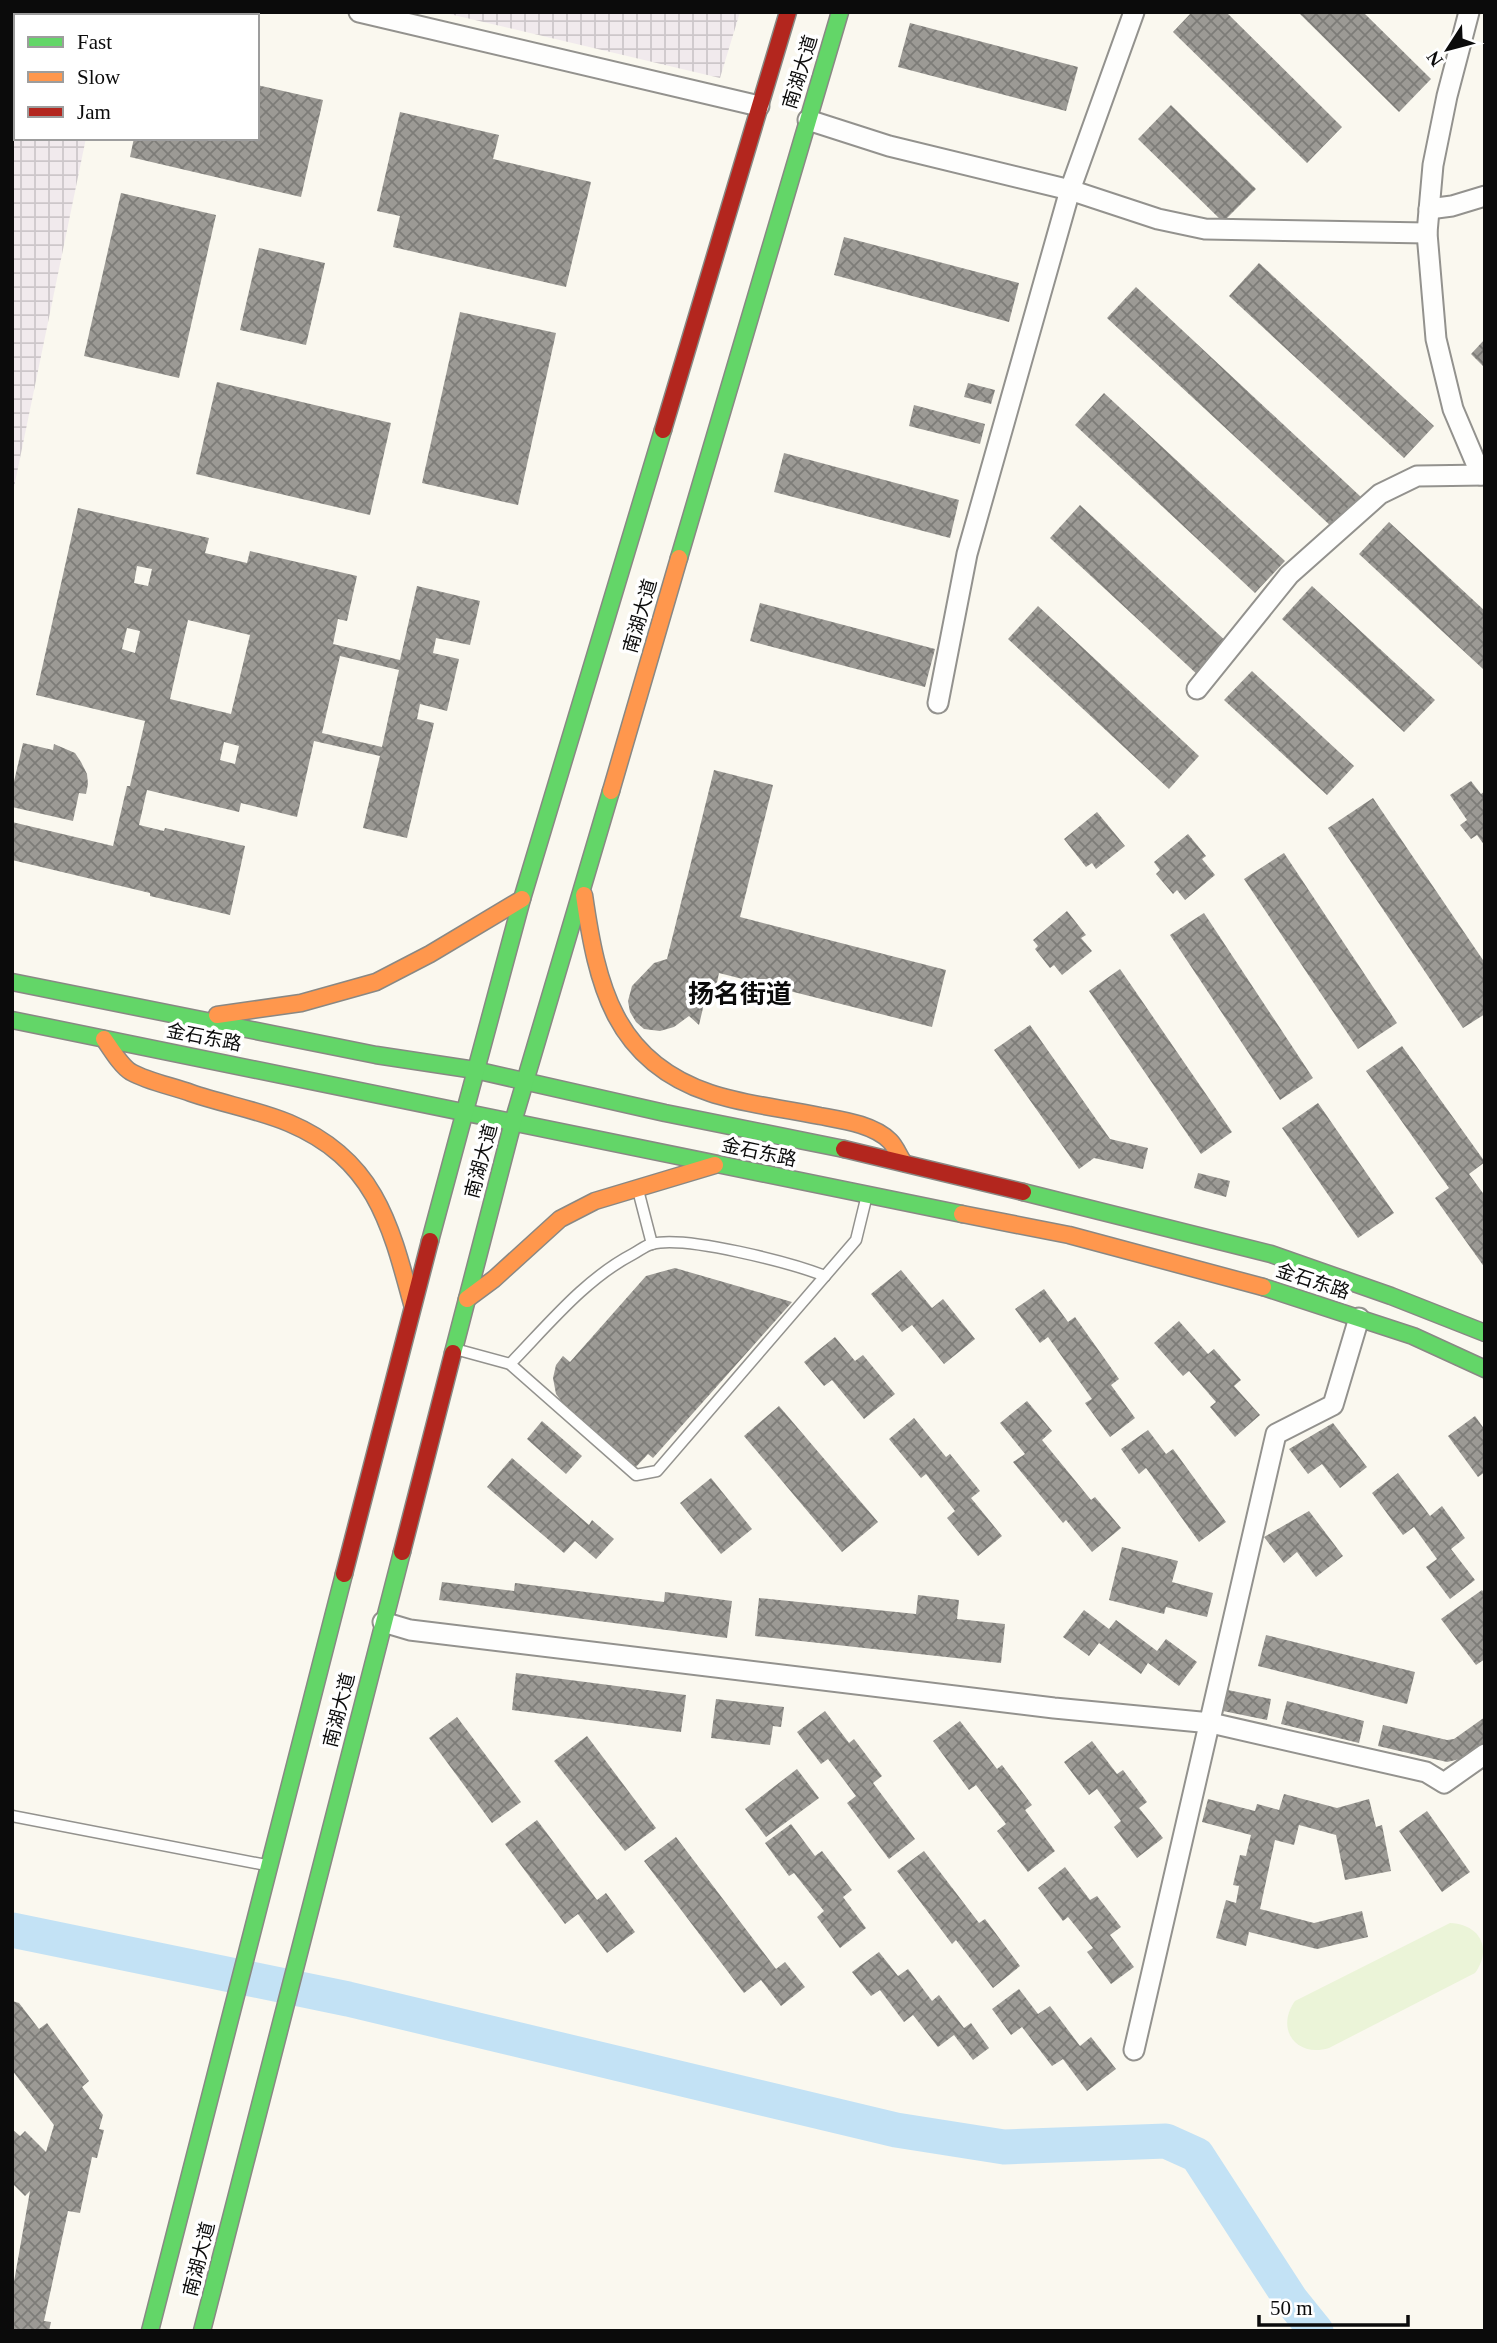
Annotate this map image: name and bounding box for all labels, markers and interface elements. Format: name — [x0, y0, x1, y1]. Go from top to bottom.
legend — [14, 14, 259, 140]
north arrow — [1413, 14, 1483, 84]
text: Fast — [77, 30, 112, 54]
street label: 南湖大道 — [779, 33, 821, 111]
text: N — [1422, 47, 1447, 70]
text: Slow — [77, 65, 121, 89]
text: Jam — [77, 100, 111, 124]
street label: 南湖大道 — [619, 577, 661, 655]
district label: 扬名街道 — [688, 980, 792, 1009]
street label: 金石东路 — [165, 1019, 243, 1055]
street label: 南湖大道 — [461, 1122, 501, 1200]
street label: 金石东路 — [720, 1134, 798, 1170]
street label: 金石东路 — [1274, 1259, 1352, 1303]
street label: 南湖大道 — [320, 1671, 358, 1749]
street label: 南湖大道 — [180, 2220, 218, 2298]
scale bar — [1259, 2284, 1408, 2328]
text: 50 m — [1270, 2296, 1313, 2320]

